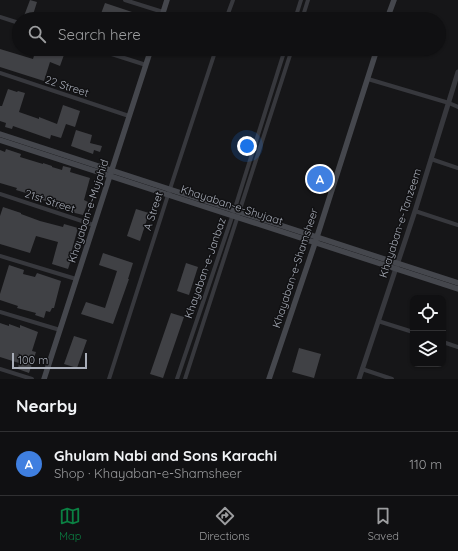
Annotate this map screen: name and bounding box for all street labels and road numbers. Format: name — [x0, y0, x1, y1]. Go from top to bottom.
street label: 22 Street — [43, 72, 91, 100]
street label: Khayaban-e-Mujahid — [65, 157, 111, 265]
street label: Khayaban-e-Tanzeem — [376, 167, 424, 279]
street label: Khayaban-e-Shujaat — [179, 182, 285, 228]
street label: 21st Street — [23, 186, 77, 216]
street label: A Street — [140, 189, 166, 232]
street label: Khayaban-e-Shamsheer — [269, 206, 321, 330]
street label: Khayaban-e-Janbaz — [181, 216, 229, 320]

